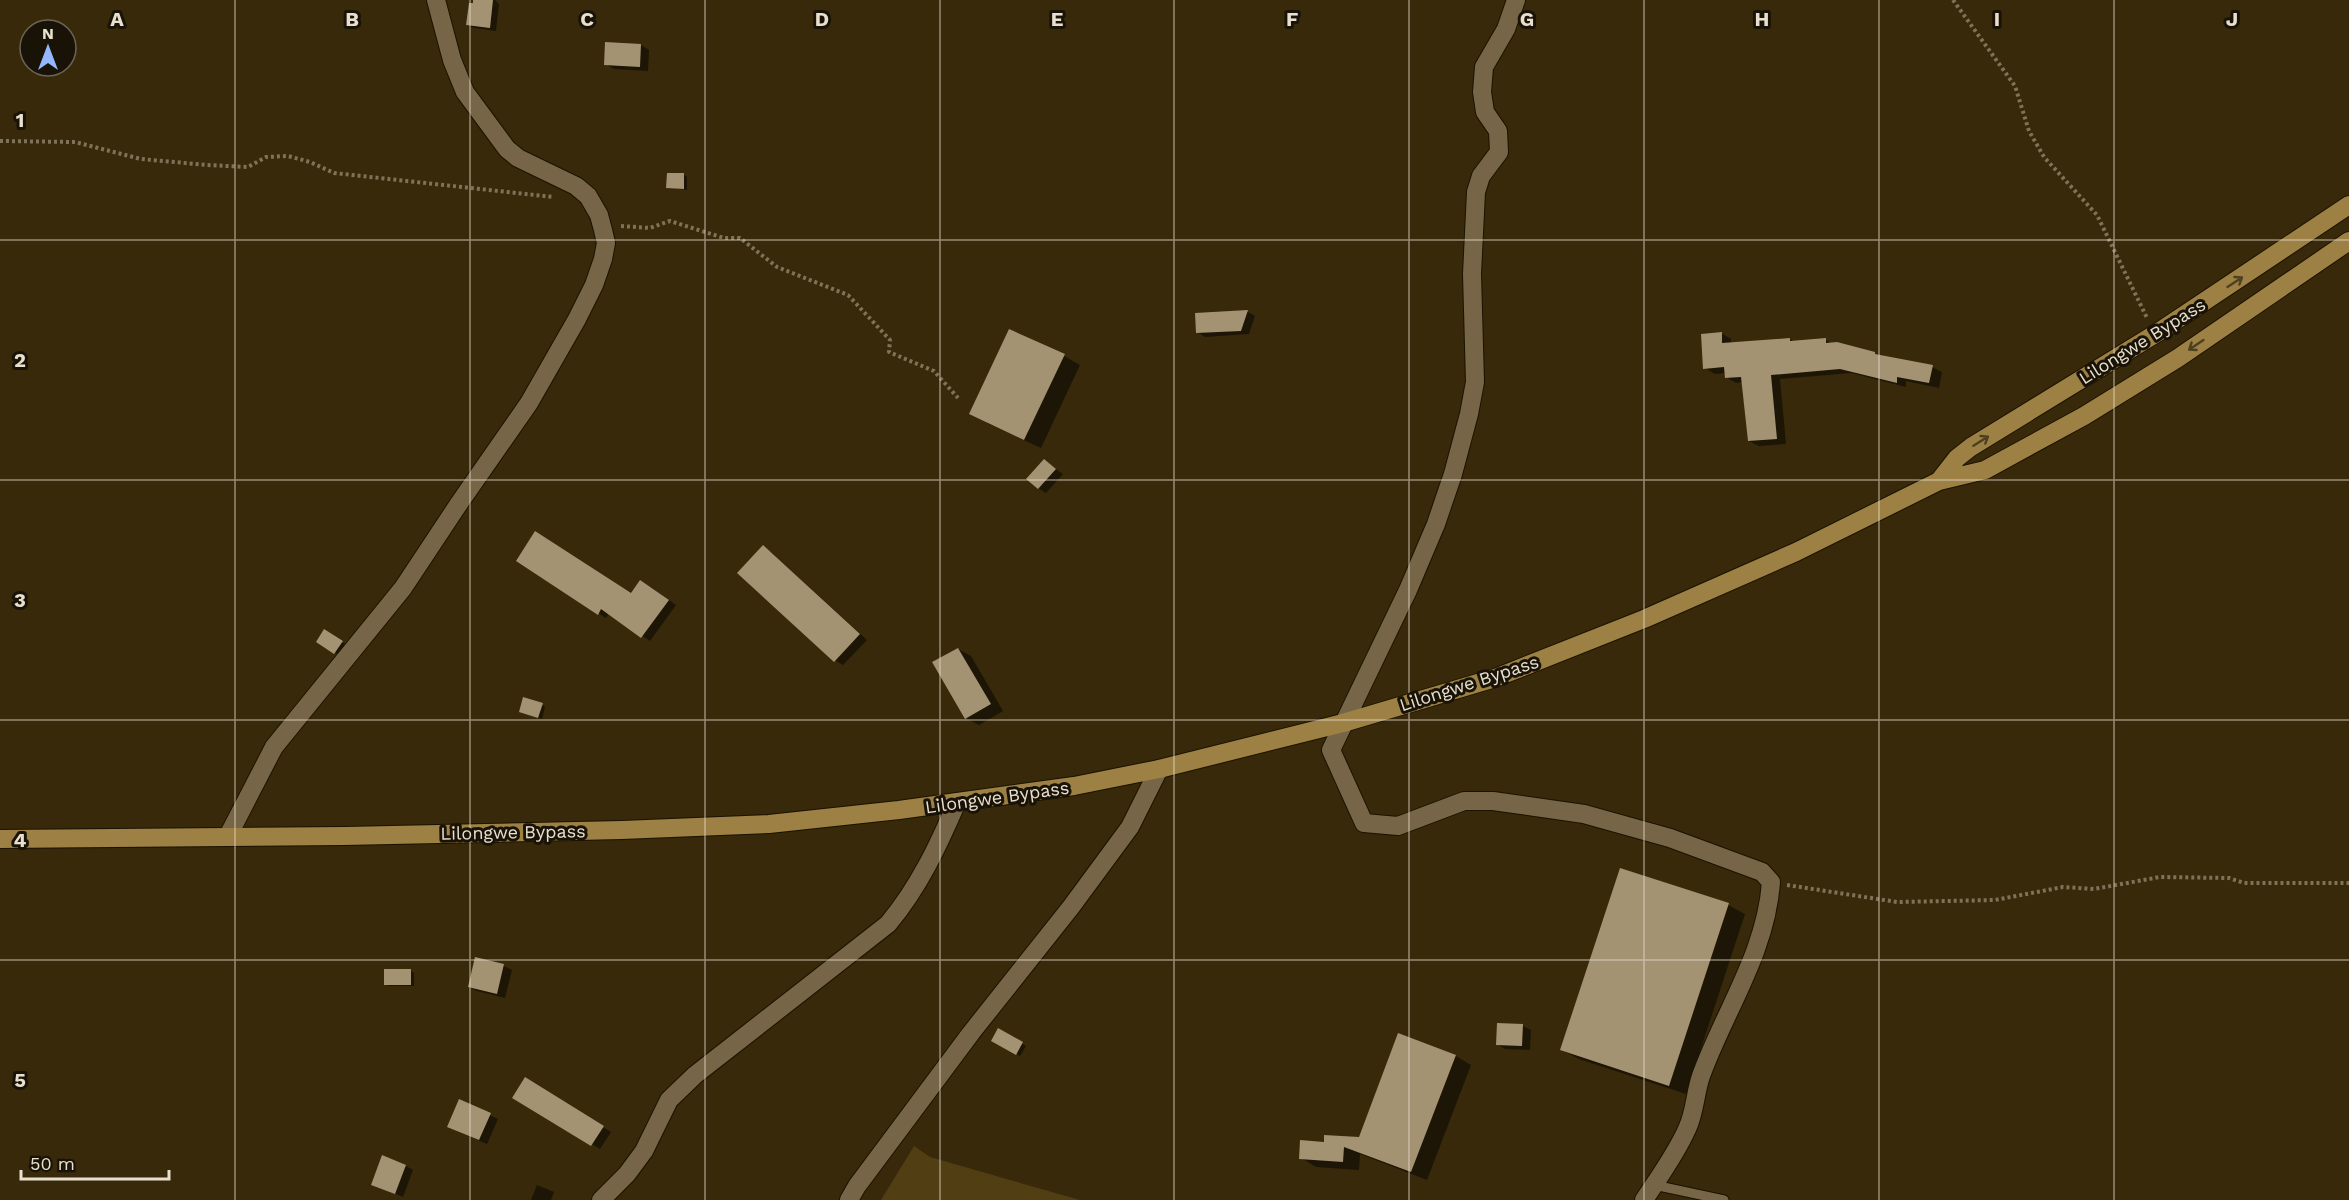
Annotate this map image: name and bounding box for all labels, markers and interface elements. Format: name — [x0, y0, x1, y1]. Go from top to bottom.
text: A — [110, 7, 124, 31]
text: B — [345, 7, 359, 31]
text: C — [580, 7, 594, 31]
text: D — [815, 7, 829, 31]
text: E — [1051, 7, 1063, 31]
text: F — [1286, 7, 1298, 31]
text: G — [1520, 7, 1534, 31]
text: H — [1755, 7, 1769, 31]
text: I — [1994, 7, 2000, 31]
text: J — [2226, 7, 2238, 31]
north arrow — [18, 18, 78, 78]
text: N — [42, 24, 54, 43]
text: 1 — [16, 108, 24, 132]
one-way arrow — [2226, 276, 2243, 288]
street label: Lilongwe Bypass — [2075, 294, 2209, 388]
one-way arrow — [2189, 339, 2205, 351]
text: 2 — [14, 348, 26, 372]
one-way arrow — [1972, 435, 1989, 447]
text: 3 — [14, 588, 26, 612]
street label: Lilongwe Bypass — [1397, 651, 1541, 715]
street label: Lilongwe Bypass — [924, 777, 1070, 817]
street label: Lilongwe Bypass — [440, 820, 586, 844]
text: 4 — [14, 828, 27, 852]
text: 5 — [14, 1068, 26, 1092]
scale bar — [21, 1143, 170, 1181]
text: 50 m — [30, 1153, 75, 1174]

